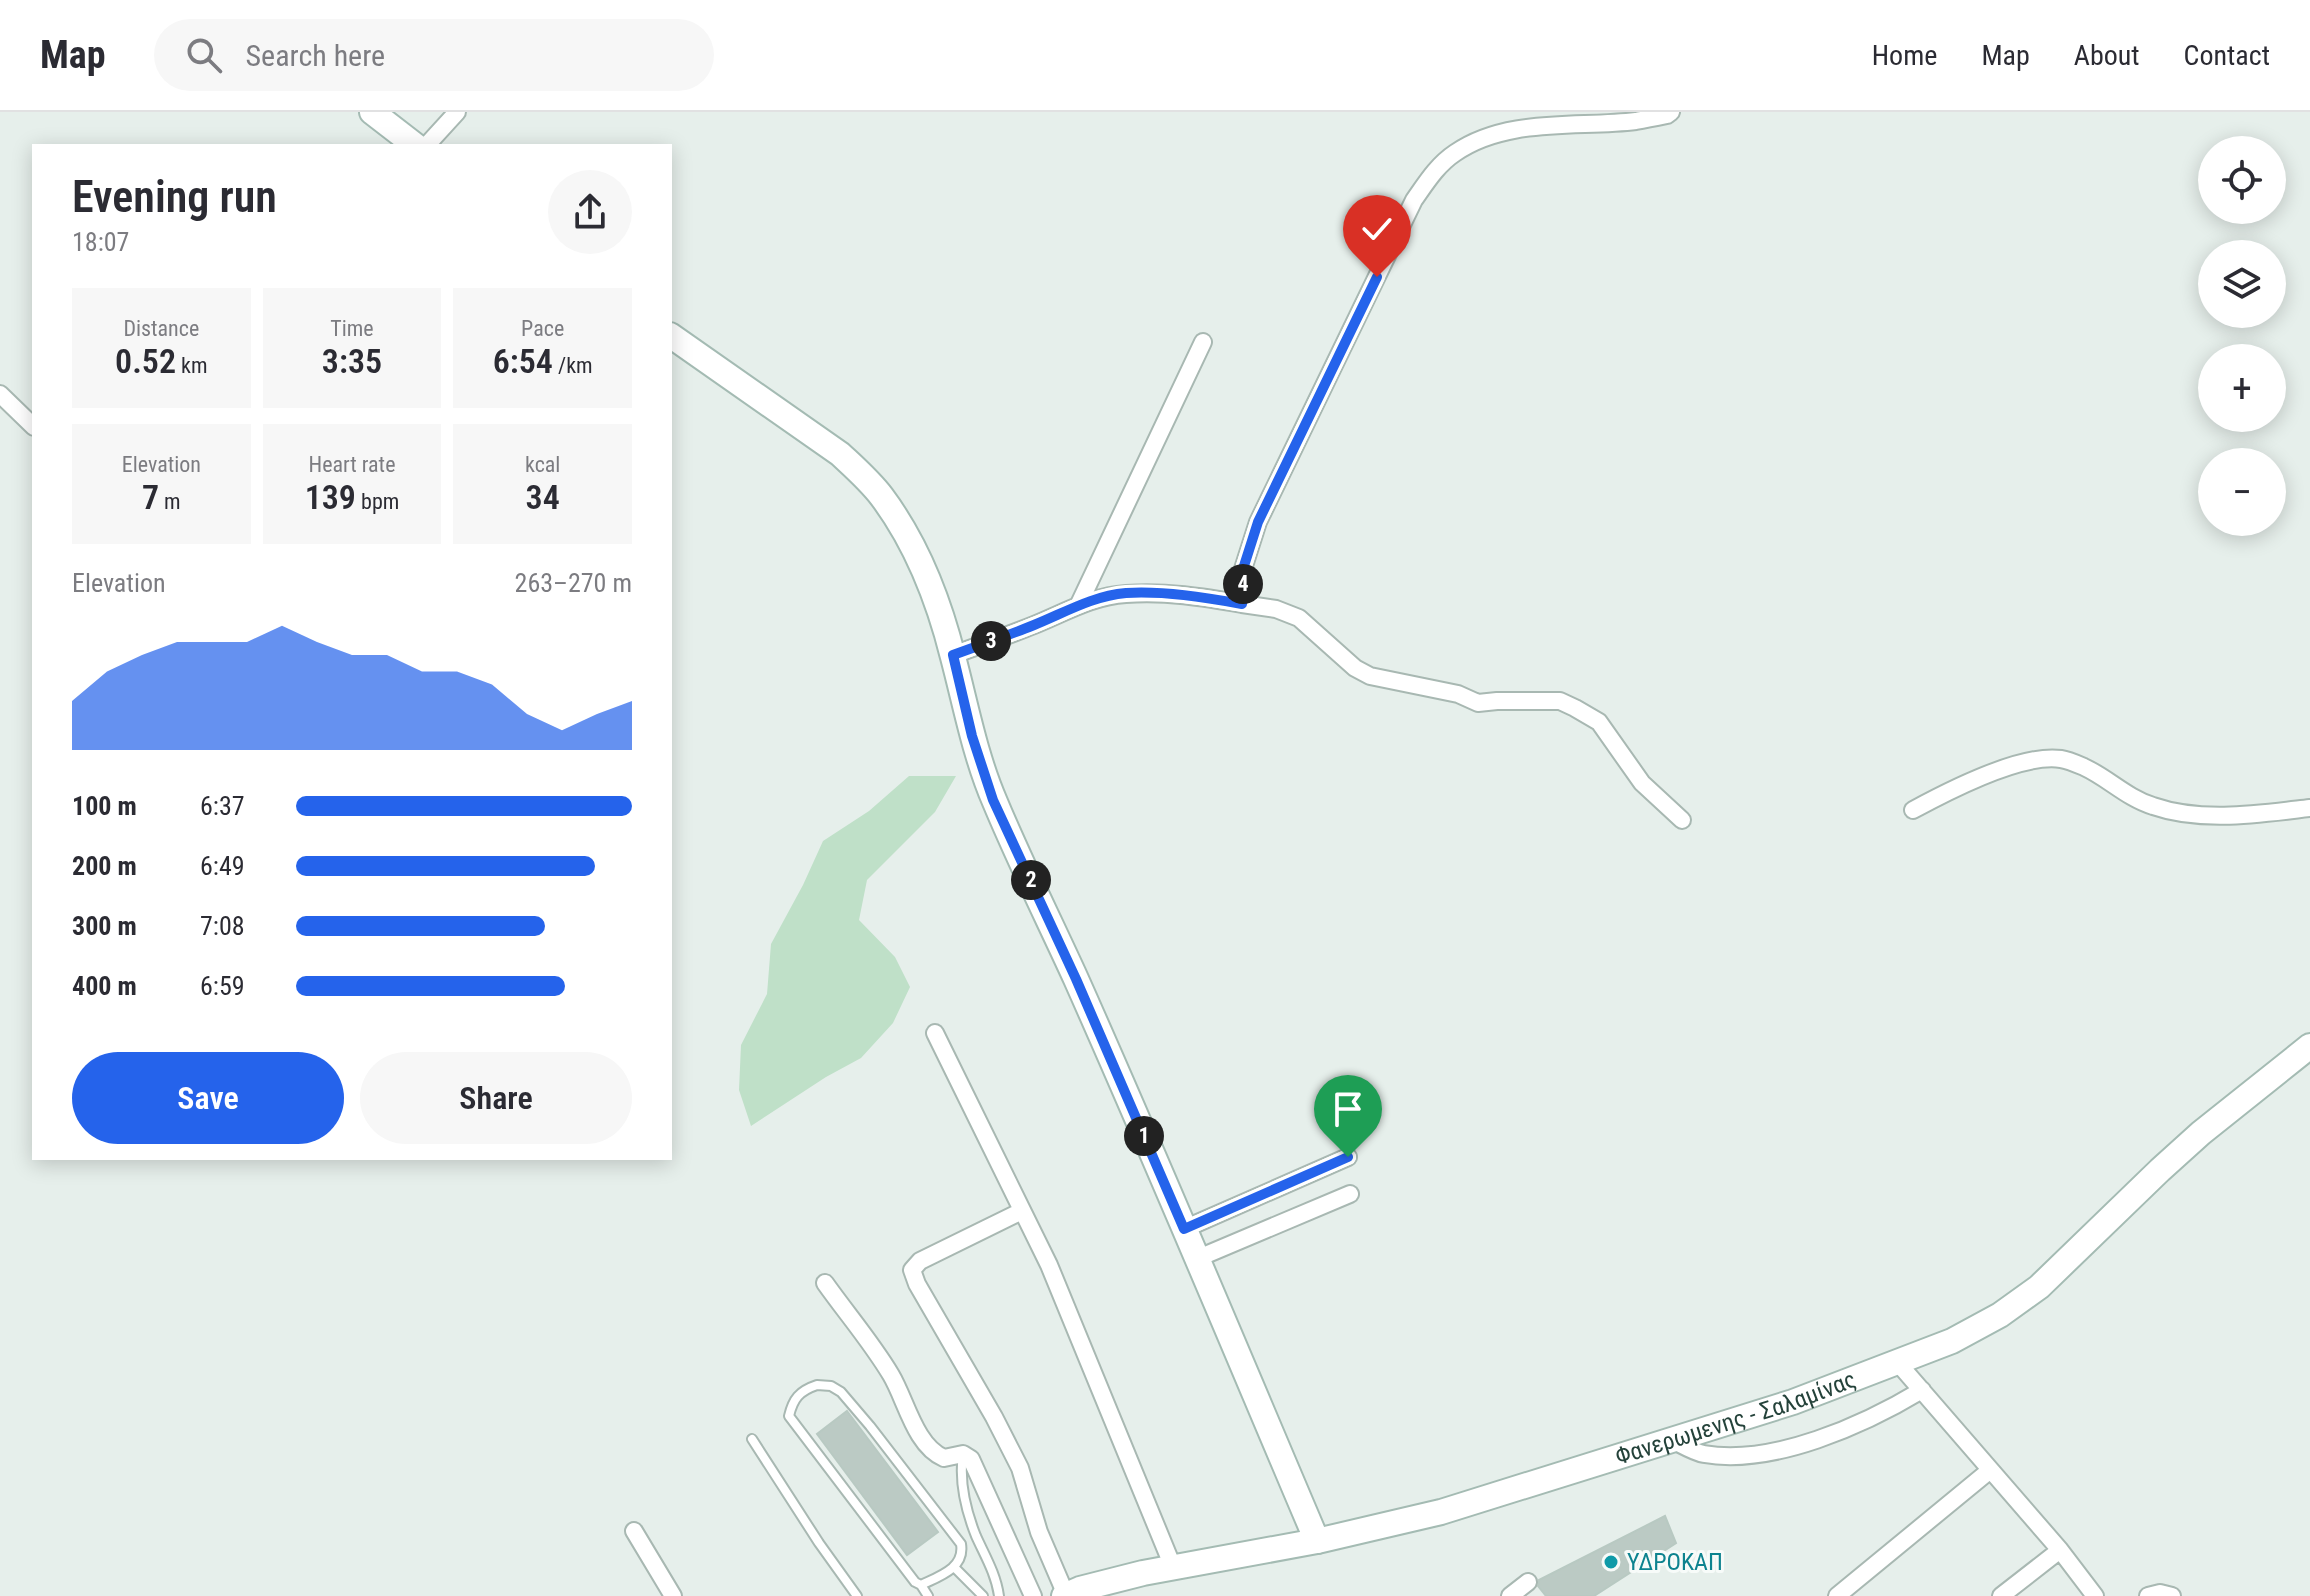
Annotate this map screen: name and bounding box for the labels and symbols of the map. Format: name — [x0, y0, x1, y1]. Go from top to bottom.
pin — [1343, 195, 1411, 277]
pin: 4 — [1223, 564, 1263, 604]
pin: 3 — [971, 621, 1011, 661]
pin: 2 — [1011, 860, 1051, 900]
pin — [1314, 1075, 1382, 1157]
pin: 1 — [1124, 1116, 1164, 1156]
street label: Φανερωμενης - Σαλαμίνας — [1612, 1365, 1860, 1471]
place label: ΥΔΡΟΚΑΠ — [1627, 1548, 1723, 1576]
marker: ΥΔΡΟΚΑΠ — [1602, 1553, 1620, 1571]

